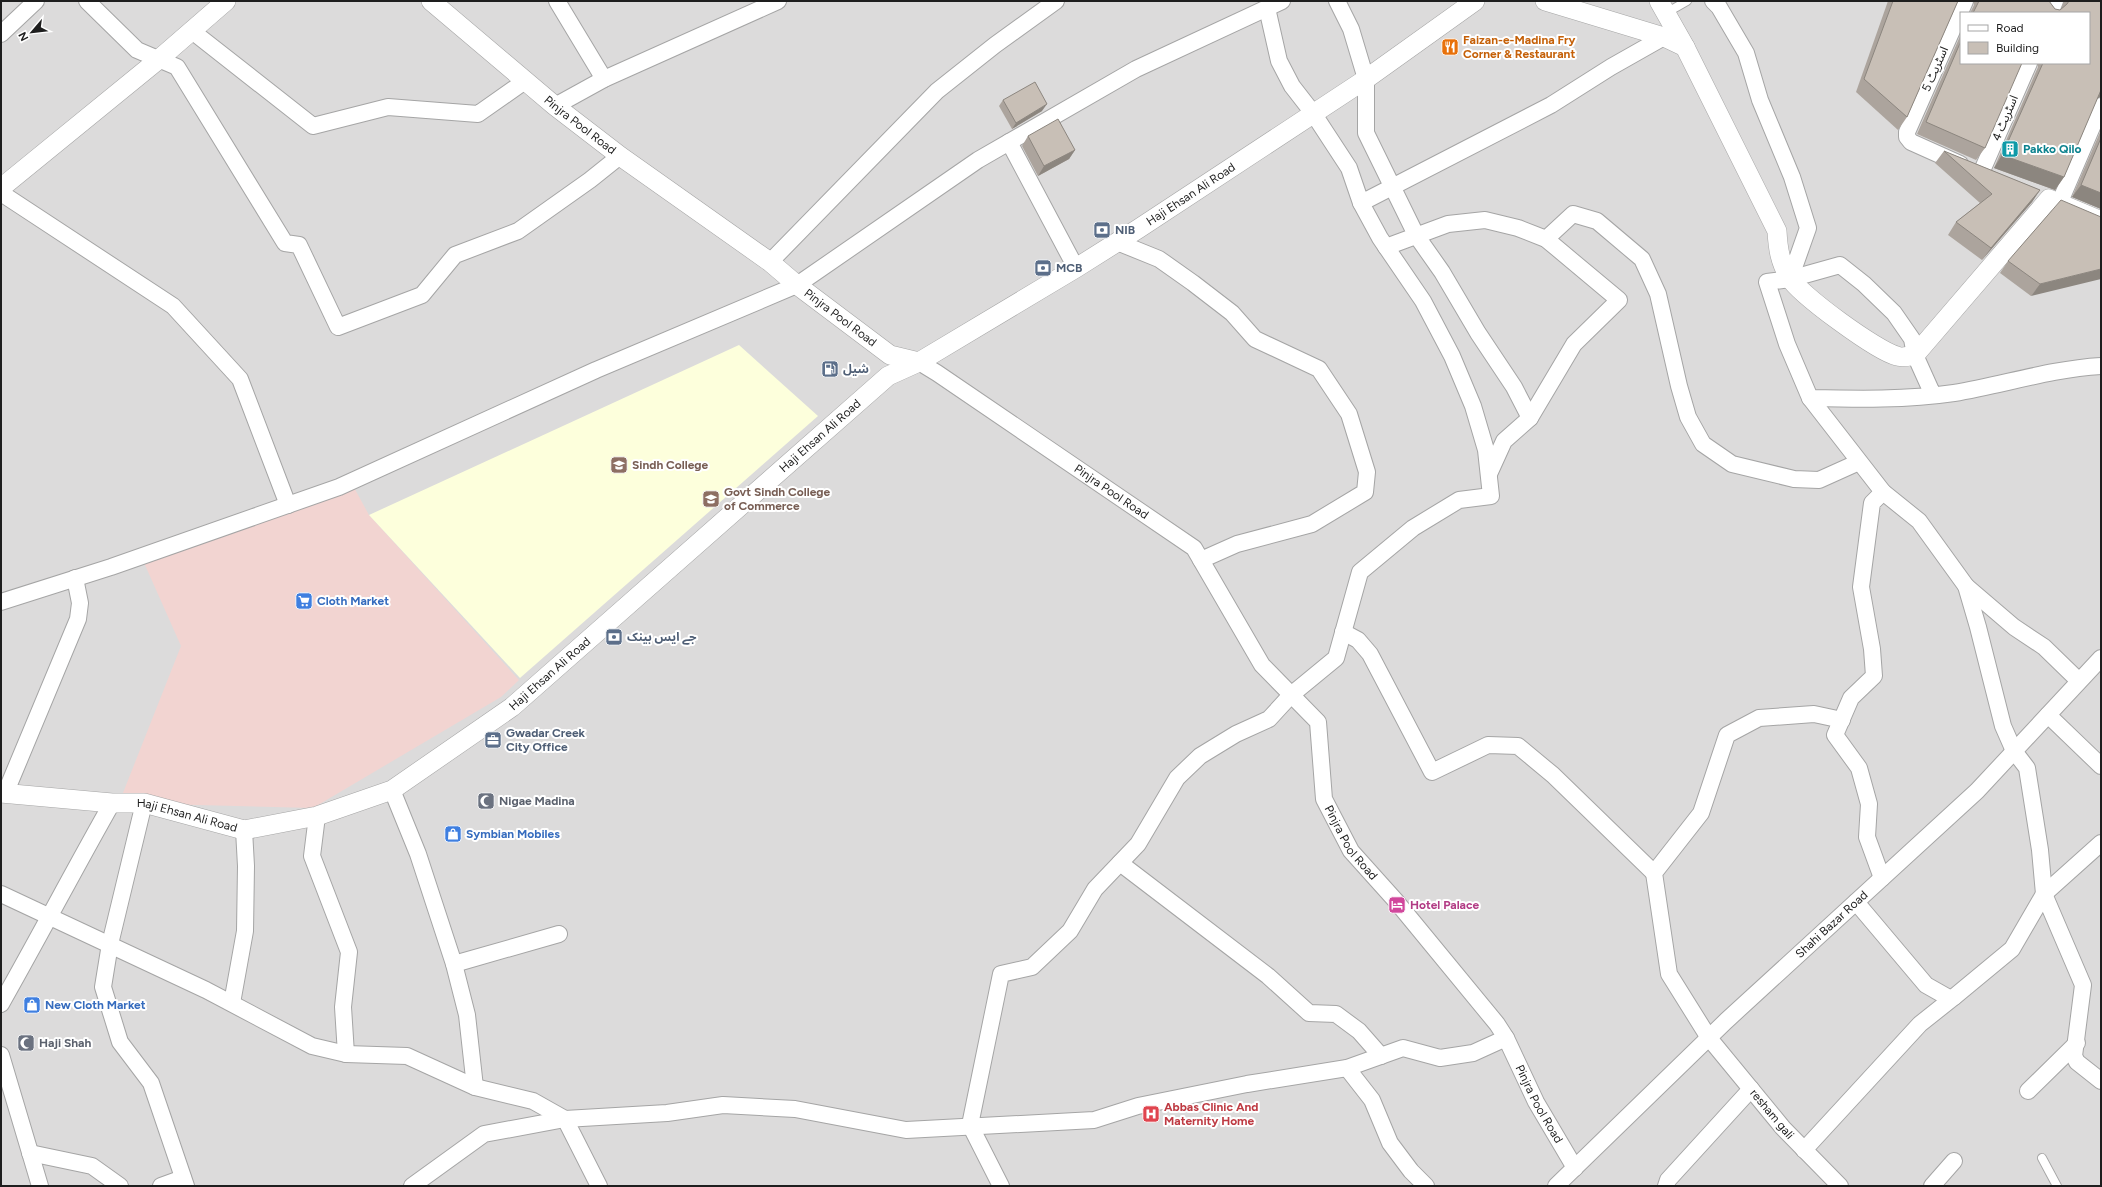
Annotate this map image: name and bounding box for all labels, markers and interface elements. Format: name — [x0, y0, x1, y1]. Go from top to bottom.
north arrow — [12, 12, 52, 52]
legend — [1960, 12, 2090, 64]
text: Road — [1996, 21, 2024, 35]
text: N — [16, 30, 31, 43]
place label: Faizan-e-Madina Fry Corner & Restaurant — [1463, 33, 1576, 61]
restaurant icon: Faizan-e-Madina Fry Corner & Restaurant — [1440, 37, 1460, 57]
text: Building — [1996, 41, 2039, 55]
street label: اسٹریٹ 5 — [1919, 44, 1951, 94]
street label: Pinjra Pool Road — [541, 93, 619, 157]
street label: اسٹریٹ 4 — [1989, 93, 2021, 143]
building icon: Pakko Qilo — [2000, 139, 2020, 159]
place label: Pakko Qilo — [2023, 142, 2082, 156]
street label: Haji Ehsan Ali Road — [1144, 160, 1238, 229]
bank icon: NIB — [1092, 220, 1112, 240]
place label: NIB — [1115, 223, 1135, 237]
bank icon: MCB — [1033, 258, 1053, 278]
place label: MCB — [1056, 261, 1082, 275]
street label: Pinjra Pool Road — [802, 286, 879, 349]
fuel station icon: شیل — [820, 359, 840, 379]
place label: شیل — [843, 362, 869, 376]
street label: Haji Ehsan Ali Road — [777, 396, 863, 475]
school or university icon: Sindh College — [609, 455, 629, 475]
place label: Sindh College — [632, 458, 709, 472]
street label: Pinjra Pool Road — [1071, 461, 1151, 522]
place label: Govt Sindh College of Commerce — [724, 485, 830, 513]
school or university icon: Govt Sindh College of Commerce — [701, 489, 721, 509]
supermarket icon: Cloth Market — [294, 591, 314, 611]
place label: Cloth Market — [317, 594, 389, 608]
bank icon: جے ایس بینک — [604, 627, 624, 647]
place label: جے ایس بینک — [627, 630, 697, 645]
street label: Haji Ehsan Ali Road — [506, 634, 593, 713]
place label: Gwadar Creek City Office — [506, 726, 586, 754]
office icon: Gwadar Creek City Office — [483, 730, 503, 750]
mosque icon: Nigae Madina — [476, 791, 496, 811]
place label: Nigae Madina — [499, 794, 575, 808]
street label: Haji Ehsan Ali Road — [137, 796, 239, 835]
street label: Pinjra Pool Road — [1322, 803, 1381, 883]
shop icon: Symbian Mobiles — [443, 824, 463, 844]
place label: Symbian Mobiles — [466, 827, 560, 841]
street label: Shahi Bazar Road — [1793, 888, 1870, 961]
hotel icon: Hotel Palace — [1387, 895, 1407, 915]
place label: Hotel Palace — [1410, 898, 1480, 912]
shop icon: New Cloth Market — [22, 995, 42, 1015]
place label: New Cloth Market — [45, 998, 146, 1012]
mosque icon: Haji Shah — [16, 1033, 36, 1053]
place label: Haji Shah — [39, 1036, 91, 1050]
street label: Pinjra Pool Road — [1513, 1063, 1566, 1146]
street label: resham gali — [1747, 1086, 1797, 1142]
place label: Abbas Clinic And Maternity Home — [1164, 1100, 1258, 1128]
hospital icon: Abbas Clinic And Maternity Home — [1141, 1104, 1161, 1124]

